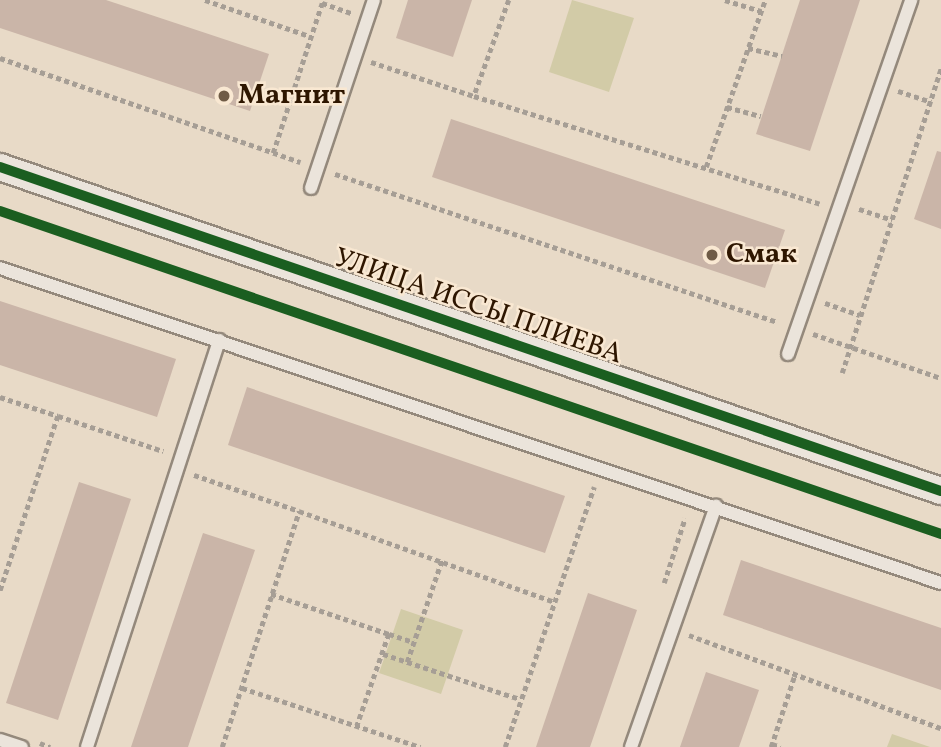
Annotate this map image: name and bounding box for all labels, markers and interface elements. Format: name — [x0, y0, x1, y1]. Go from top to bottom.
place label: Магнит — [238, 79, 345, 113]
marker: Магнит — [216, 88, 232, 104]
place label: Смак — [726, 238, 797, 272]
street label: УЛИЦА ИССЫ ПЛИЕВА — [329, 242, 627, 372]
marker: Смак — [704, 247, 720, 263]

